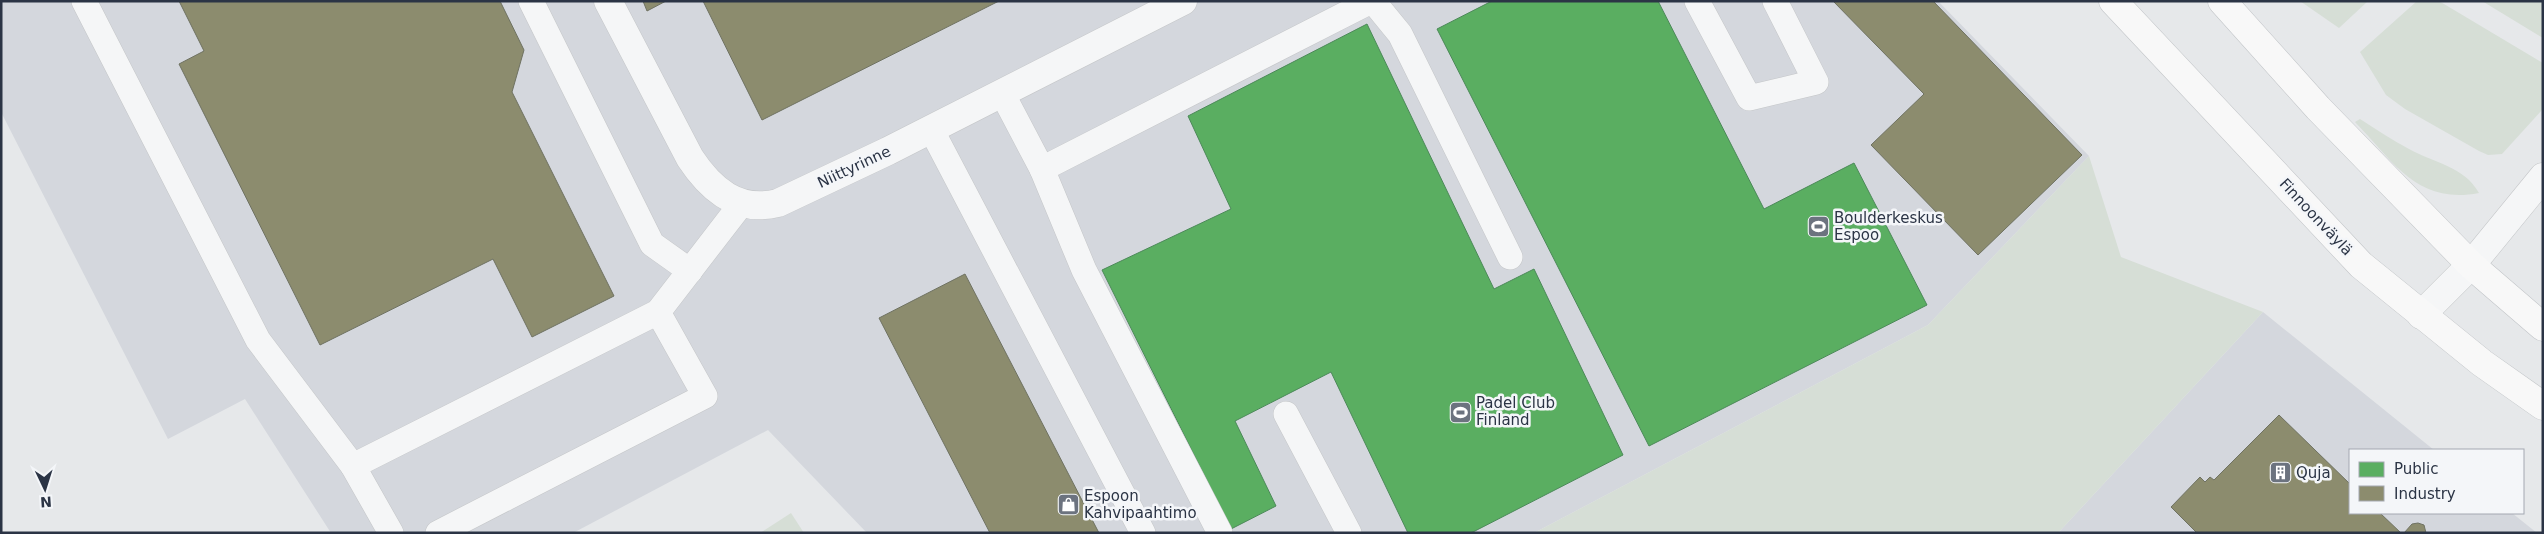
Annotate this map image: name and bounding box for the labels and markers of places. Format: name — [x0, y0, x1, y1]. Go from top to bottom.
place label: Boulderkeskus Espoo — [1834, 209, 1943, 244]
sports icon: Boulderkeskus Espoo — [1806, 215, 1830, 239]
place label: Padel Club Finland — [1476, 394, 1555, 429]
sports icon: Padel Club Finland — [1448, 400, 1472, 424]
building icon: Quja — [2268, 461, 2292, 485]
place label: Quja — [2296, 464, 2331, 482]
place label: Espoon Kahvipaahtimo — [1084, 487, 1197, 522]
shop icon: Espoon Kahvipaahtimo — [1056, 493, 1080, 517]

